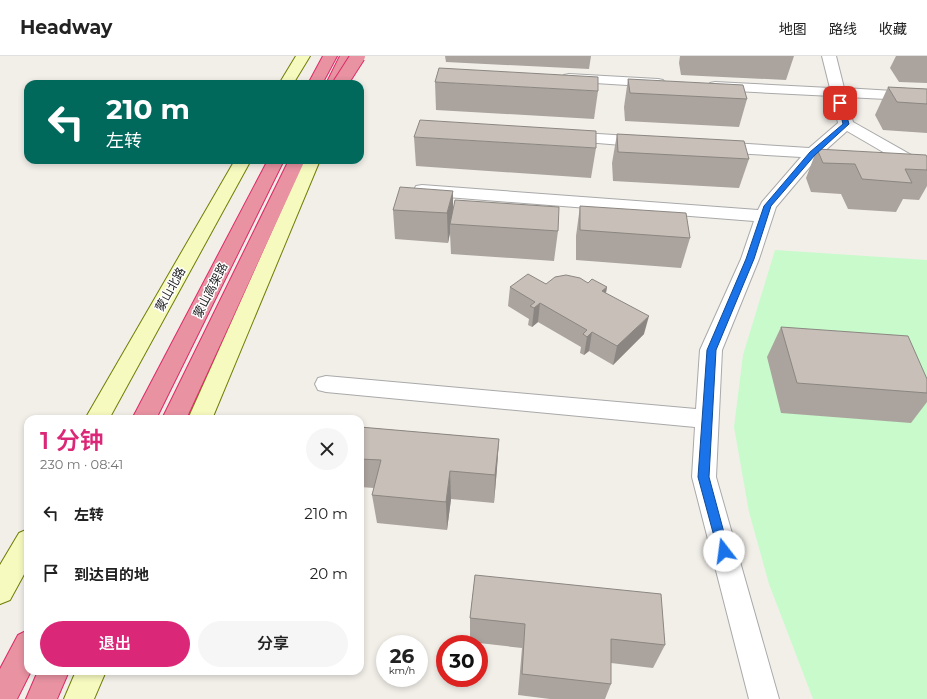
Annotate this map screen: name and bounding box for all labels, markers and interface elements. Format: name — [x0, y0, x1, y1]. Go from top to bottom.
text: Headway — [20, 16, 112, 39]
text: 地图 — [779, 20, 807, 38]
text: 路线 — [829, 20, 857, 38]
text: 收藏 — [879, 20, 907, 38]
pin — [823, 86, 857, 120]
text: 210 m — [106, 92, 190, 126]
icon: arrive — [829, 92, 851, 114]
icon: left — [40, 96, 92, 148]
text: 左转 — [106, 130, 142, 152]
street label: 蒙山高架路 — [190, 260, 230, 320]
street label: 蒙山北路 — [152, 264, 188, 314]
text: 1 分钟 — [40, 426, 104, 455]
button: close — [306, 428, 348, 470]
text: 230 m · 08:41 — [40, 456, 123, 472]
icon: left — [40, 502, 62, 524]
text: 210 m — [304, 504, 348, 523]
text: 左转 — [74, 505, 104, 524]
position arrow — [703, 530, 745, 572]
icon: arrive — [40, 562, 62, 584]
text: 20 m — [310, 564, 348, 583]
text: 到达目的地 — [74, 565, 149, 584]
button: 退出 — [40, 621, 190, 667]
button: 分享 — [198, 621, 348, 667]
speed limit sign: 30 — [436, 635, 488, 687]
text: 26 — [390, 644, 414, 668]
text: km/h — [389, 664, 415, 677]

